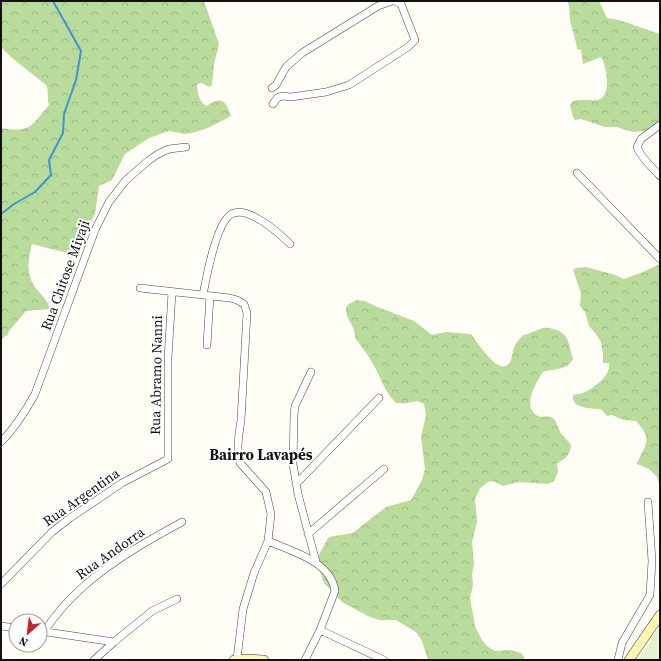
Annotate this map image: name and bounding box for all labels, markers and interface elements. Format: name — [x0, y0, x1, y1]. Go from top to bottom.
street label: Rua Chitose Miyaji — [36, 217, 94, 333]
street label: Rua Abramo Nanni — [145, 315, 167, 435]
district label: Bairro Lavapés — [209, 444, 313, 465]
street label: Rua Argentina — [39, 463, 124, 531]
street label: Rua Andorra — [72, 521, 149, 584]
north arrow — [8, 613, 48, 653]
text: N — [16, 633, 31, 650]

